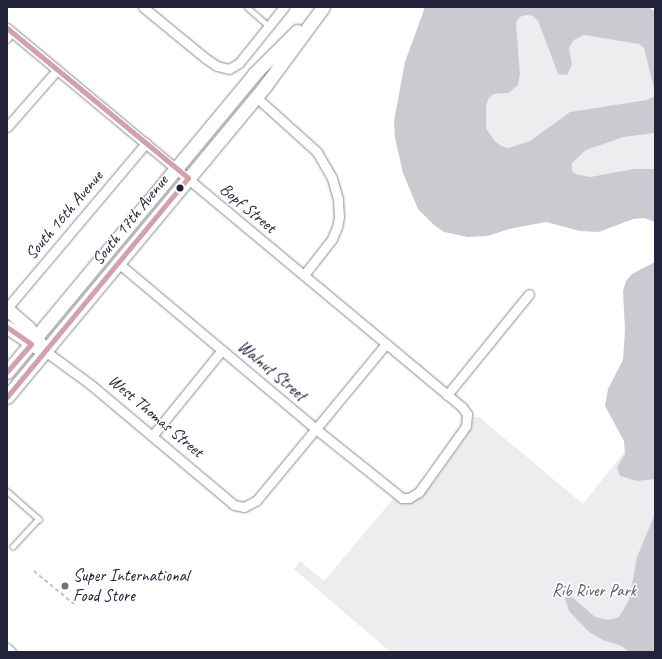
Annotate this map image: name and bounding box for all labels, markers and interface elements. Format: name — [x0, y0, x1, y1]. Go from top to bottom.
street label: South 16th Avenue — [21, 166, 107, 264]
street label: South 17th Avenue — [88, 171, 172, 269]
street label: Bopf Street — [216, 179, 280, 237]
unlabelled marker — [175, 183, 185, 193]
street label: Walnut Street — [234, 336, 310, 406]
street label: West Thomas Street — [104, 370, 208, 462]
place label: Super International Food Store — [73, 566, 188, 606]
marker: Super International Food Store — [60, 581, 70, 591]
park label: Rib River Park — [552, 581, 636, 601]

